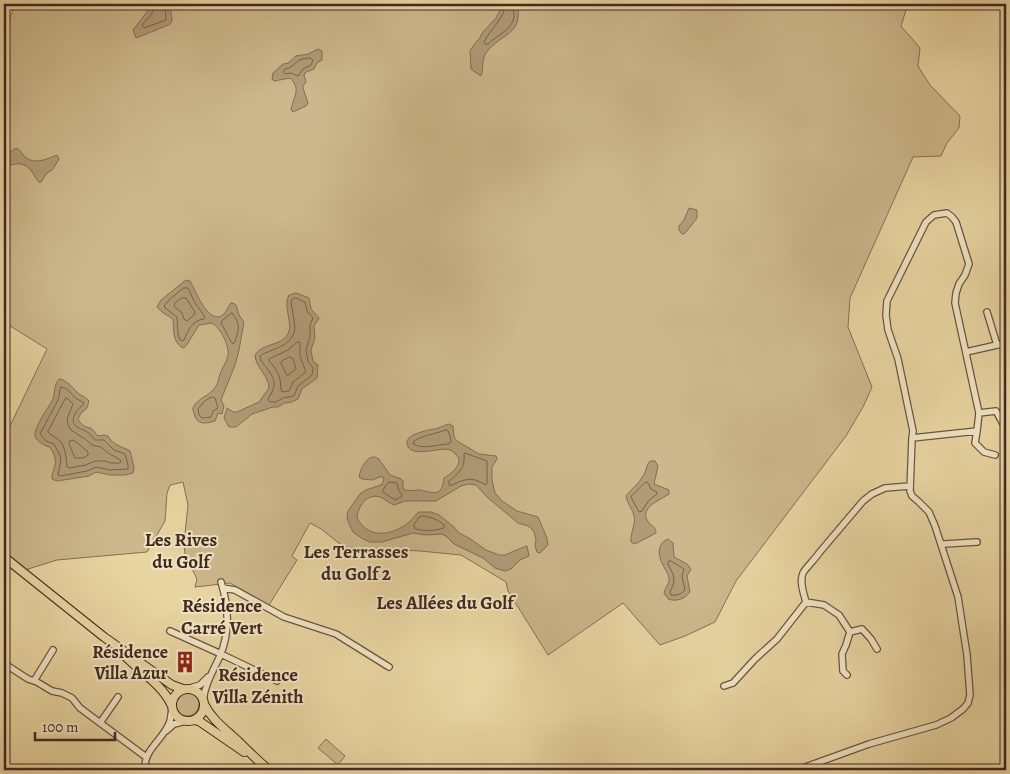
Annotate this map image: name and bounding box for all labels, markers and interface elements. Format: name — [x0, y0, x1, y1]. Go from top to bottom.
district label: Les Rives du Golf — [145, 527, 218, 575]
district label: Les Terrasses du Golf 2 — [303, 539, 409, 587]
district label: Les Allées du Golf — [376, 590, 516, 616]
district label: Résidence Carré Vert — [181, 593, 264, 641]
place label: Résidence Villa Azur — [92, 640, 169, 685]
building icon: Résidence Villa Azur — [172, 649, 198, 675]
district label: Résidence Villa Zénith — [211, 662, 304, 710]
scale bar — [35, 709, 115, 741]
text: 100 m — [42, 717, 79, 737]

